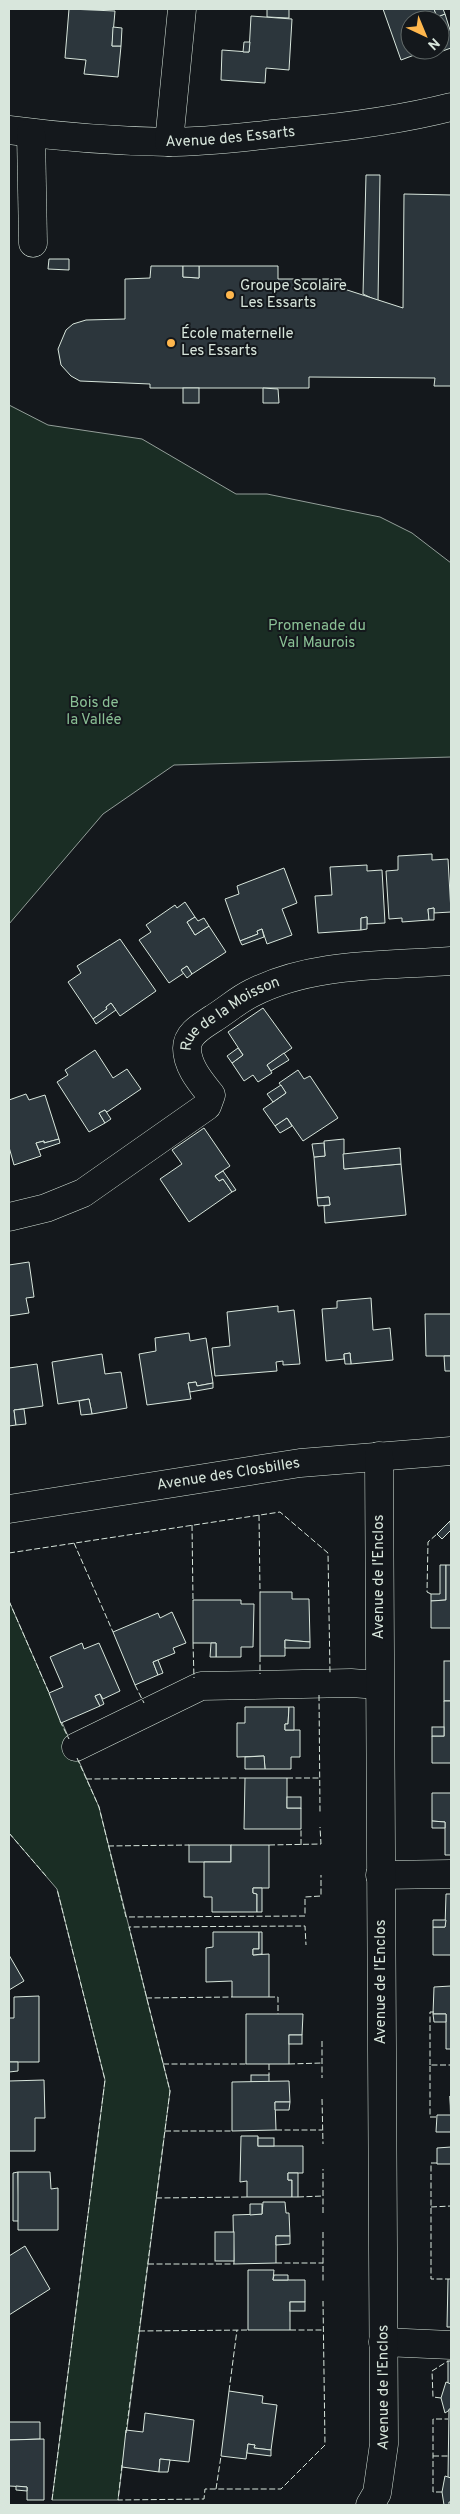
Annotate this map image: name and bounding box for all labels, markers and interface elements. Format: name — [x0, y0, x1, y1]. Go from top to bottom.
north arrow — [400, 10, 450, 60]
text: N — [423, 34, 443, 53]
street label: Avenue des Essarts — [165, 122, 296, 152]
place label: Groupe Scolaire Les Essarts — [240, 277, 347, 313]
marker: Groupe Scolaire Les Essarts — [224, 289, 236, 301]
place label: École maternelle Les Essarts — [181, 324, 294, 361]
marker: École maternelle Les Essarts — [165, 337, 177, 349]
park label: Promenade du Val Maurois — [268, 617, 366, 653]
park label: Bois de la Vallée — [66, 694, 122, 730]
street label: Rue de la Moisson — [177, 973, 282, 1052]
street label: Avenue des Closbilles — [155, 1454, 301, 1495]
street label: Avenue de l'Enclos — [370, 1514, 389, 1640]
street label: Avenue de l'Enclos — [372, 1919, 391, 2045]
street label: Avenue de l'Enclos — [374, 2325, 394, 2451]

